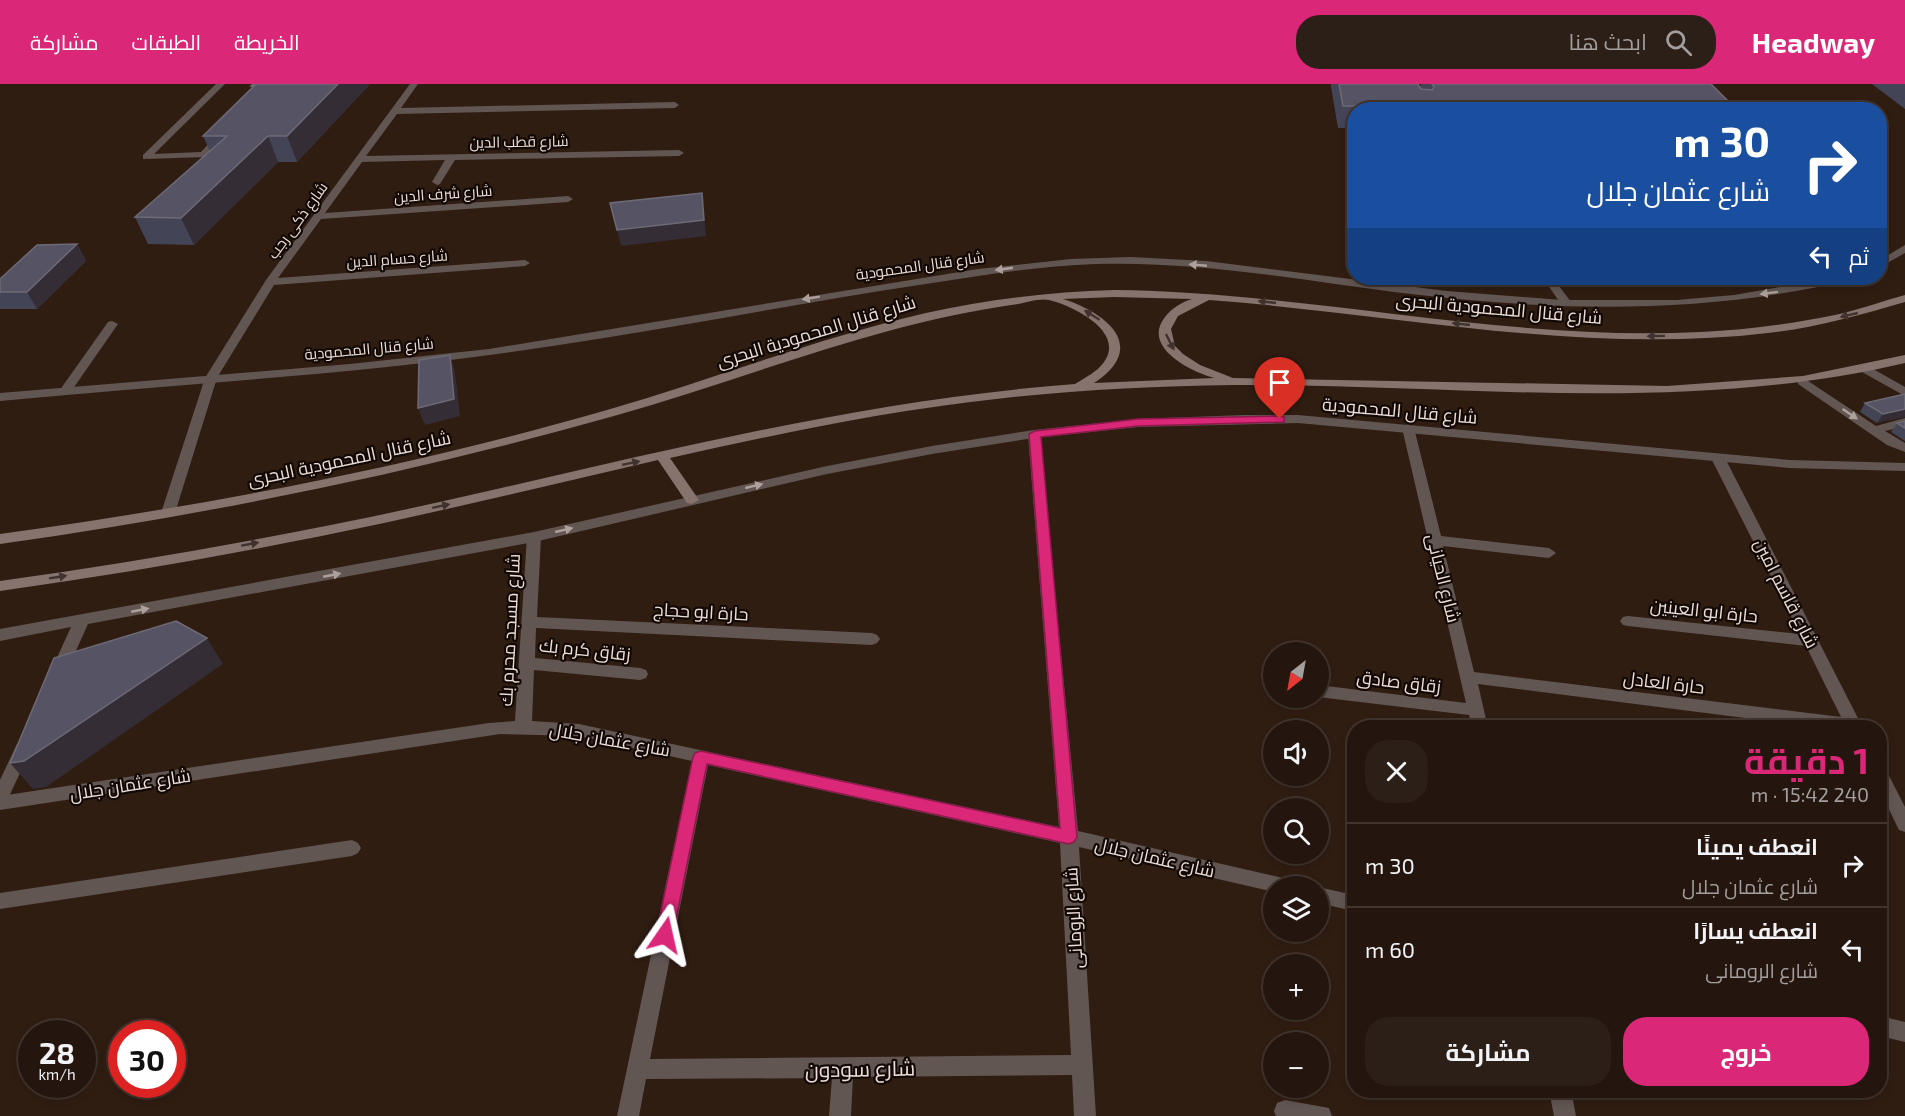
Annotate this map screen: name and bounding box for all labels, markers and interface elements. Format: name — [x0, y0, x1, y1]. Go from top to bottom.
search box — [1296, 15, 1716, 69]
text: Headway — [1752, 25, 1875, 59]
icon: search — [1662, 26, 1695, 59]
text: ابحث هنا — [1568, 28, 1647, 54]
text: مشاركة — [30, 29, 99, 54]
text: الطبقات — [132, 29, 201, 54]
text: الخريطة — [234, 29, 300, 54]
text: 30 m — [1674, 115, 1770, 165]
icon: right — [1791, 126, 1869, 204]
street label: شارع قطب الدين — [469, 131, 569, 154]
text: شارع عثمان جلال — [1586, 174, 1770, 206]
street label: شارع ذكى رجب — [263, 178, 333, 264]
street label: شارع شرف الدين — [393, 181, 493, 208]
icon: left — [1804, 240, 1837, 273]
text: ثم — [1849, 243, 1869, 269]
street label: شارع حسام الدين — [346, 245, 448, 274]
street label: شارع قنال المحمودية — [855, 247, 986, 286]
one-way arrow — [1189, 260, 1208, 269]
one-way arrow — [994, 265, 1013, 274]
street label: شارع قنال المحمودية البحرى — [1395, 288, 1603, 330]
one-way arrow — [1759, 289, 1778, 298]
street label: شارع قنال المحمودية البحرى — [714, 290, 919, 374]
one-way arrow — [801, 294, 820, 303]
one-way arrow — [1258, 297, 1277, 306]
one-way arrow — [1084, 310, 1101, 321]
one-way arrow — [1840, 311, 1858, 321]
one-way arrow — [1451, 319, 1470, 329]
one-way arrow — [1646, 331, 1665, 341]
street label: شارع قنال المحمودية — [304, 333, 435, 366]
one-way arrow — [1164, 333, 1174, 351]
pin — [1254, 357, 1305, 419]
icon: arrive — [1263, 366, 1296, 399]
street label: شارع قنال المحمودية — [1321, 392, 1478, 430]
one-way arrow — [1842, 408, 1858, 419]
street label: شارع قنال المحمودية البحرى — [245, 426, 453, 492]
one-way arrow — [622, 458, 641, 467]
one-way arrow — [745, 481, 764, 490]
one-way arrow — [432, 500, 450, 510]
one-way arrow — [555, 525, 574, 534]
street label: شارع الحيانى — [1420, 531, 1466, 625]
street label: شارع قاسم امين — [1748, 534, 1824, 652]
one-way arrow — [241, 539, 260, 548]
street label: شارع مسجد محرم بك — [494, 553, 526, 707]
one-way arrow — [322, 570, 341, 579]
one-way arrow — [48, 572, 67, 581]
street label: حارة ابو العينين — [1649, 593, 1759, 628]
street label: حارة ابو حجاج — [653, 598, 749, 626]
one-way arrow — [131, 605, 150, 614]
street label: زقاق كرم بك — [538, 633, 632, 667]
north arrow — [1263, 642, 1329, 708]
map controls — [1263, 642, 1329, 1098]
street label: زقاق صادق — [1355, 665, 1442, 699]
street label: حارة العادل — [1622, 666, 1706, 699]
street label: شارع عثمان جلال — [547, 718, 672, 762]
button: sound — [1263, 720, 1329, 786]
text: 1 دقيقة — [1744, 738, 1869, 781]
button: close — [1365, 740, 1428, 803]
street label: شارع عثمان جلال — [68, 764, 192, 806]
text: 240 m · 15:42 — [1751, 782, 1869, 806]
button: search — [1263, 798, 1329, 864]
street label: شارع عثمان جلال — [1092, 833, 1217, 883]
text: انعطف يمينًا — [1696, 833, 1818, 859]
icon: right — [1836, 849, 1869, 882]
text: 30 m — [1365, 852, 1415, 878]
street label: شارع الرومانى — [1059, 867, 1089, 969]
text: شارع عثمان جلال — [1682, 874, 1818, 898]
button: layers — [1263, 876, 1329, 942]
position arrow — [633, 903, 697, 967]
text: انعطف يسارًا — [1693, 917, 1818, 943]
icon: left — [1836, 933, 1869, 966]
text: 60 m — [1365, 936, 1415, 962]
button: + — [1263, 954, 1329, 1020]
text: شارع الرومانى — [1705, 958, 1818, 982]
button: مشاركة — [1365, 1017, 1611, 1086]
button: خروج — [1623, 1017, 1869, 1086]
speed limit sign: 30 — [108, 1020, 186, 1098]
button: − — [1263, 1032, 1329, 1098]
text: 28 — [39, 1034, 75, 1070]
street label: شارع سودون — [805, 1055, 915, 1084]
text: km/h — [38, 1065, 76, 1083]

